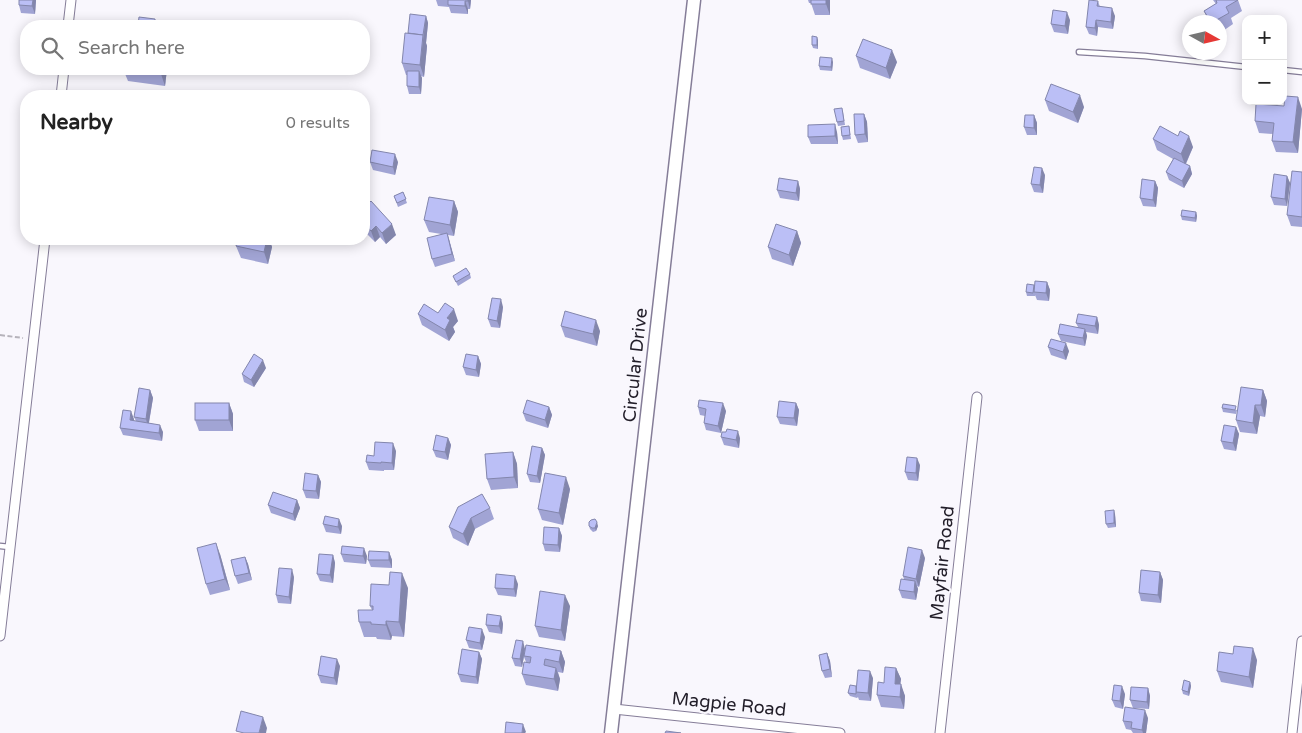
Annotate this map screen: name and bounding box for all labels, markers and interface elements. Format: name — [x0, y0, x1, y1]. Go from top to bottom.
north arrow — [1182, 15, 1227, 60]
map controls — [1242, 15, 1287, 105]
button: + — [1242, 15, 1287, 60]
search box — [20, 20, 370, 75]
icon: search — [38, 34, 66, 62]
text: Search here — [78, 37, 185, 59]
button: − — [1242, 60, 1287, 105]
text: Nearby — [40, 110, 113, 135]
text: 0 results — [286, 113, 350, 133]
street label: Circular Drive — [618, 307, 652, 423]
street label: Mayfair Road — [925, 505, 959, 621]
street label: Magpie Road — [671, 687, 787, 721]

